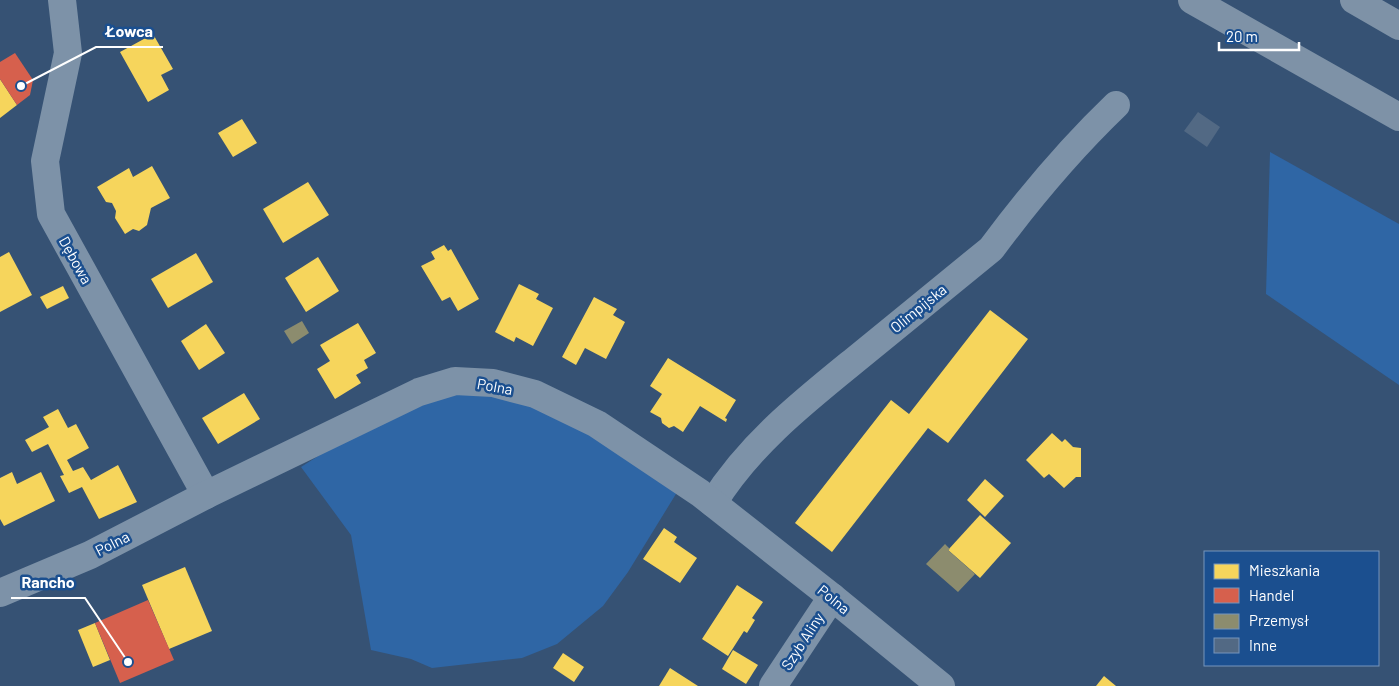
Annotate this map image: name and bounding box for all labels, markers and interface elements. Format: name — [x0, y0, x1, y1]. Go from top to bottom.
callout: Łowca — [96, 16, 163, 47]
scale bar — [1219, 20, 1299, 52]
text: Łowca — [104, 21, 153, 40]
text: 20 m — [1226, 27, 1258, 45]
street label: Dębowa — [56, 233, 96, 287]
street label: Olimpijska — [886, 280, 950, 336]
street label: Polna — [476, 374, 514, 398]
street label: Polna — [92, 527, 132, 559]
legend — [1204, 551, 1379, 666]
text: Mieszkania — [1249, 561, 1320, 579]
callout: Rancho — [11, 567, 85, 598]
text: Rancho — [21, 572, 75, 591]
street label: Polna — [814, 581, 854, 617]
text: Handel — [1249, 586, 1294, 604]
street label: Szyb Aliny — [777, 609, 827, 673]
text: Przemysł — [1249, 611, 1309, 629]
text: Inne — [1249, 636, 1277, 654]

